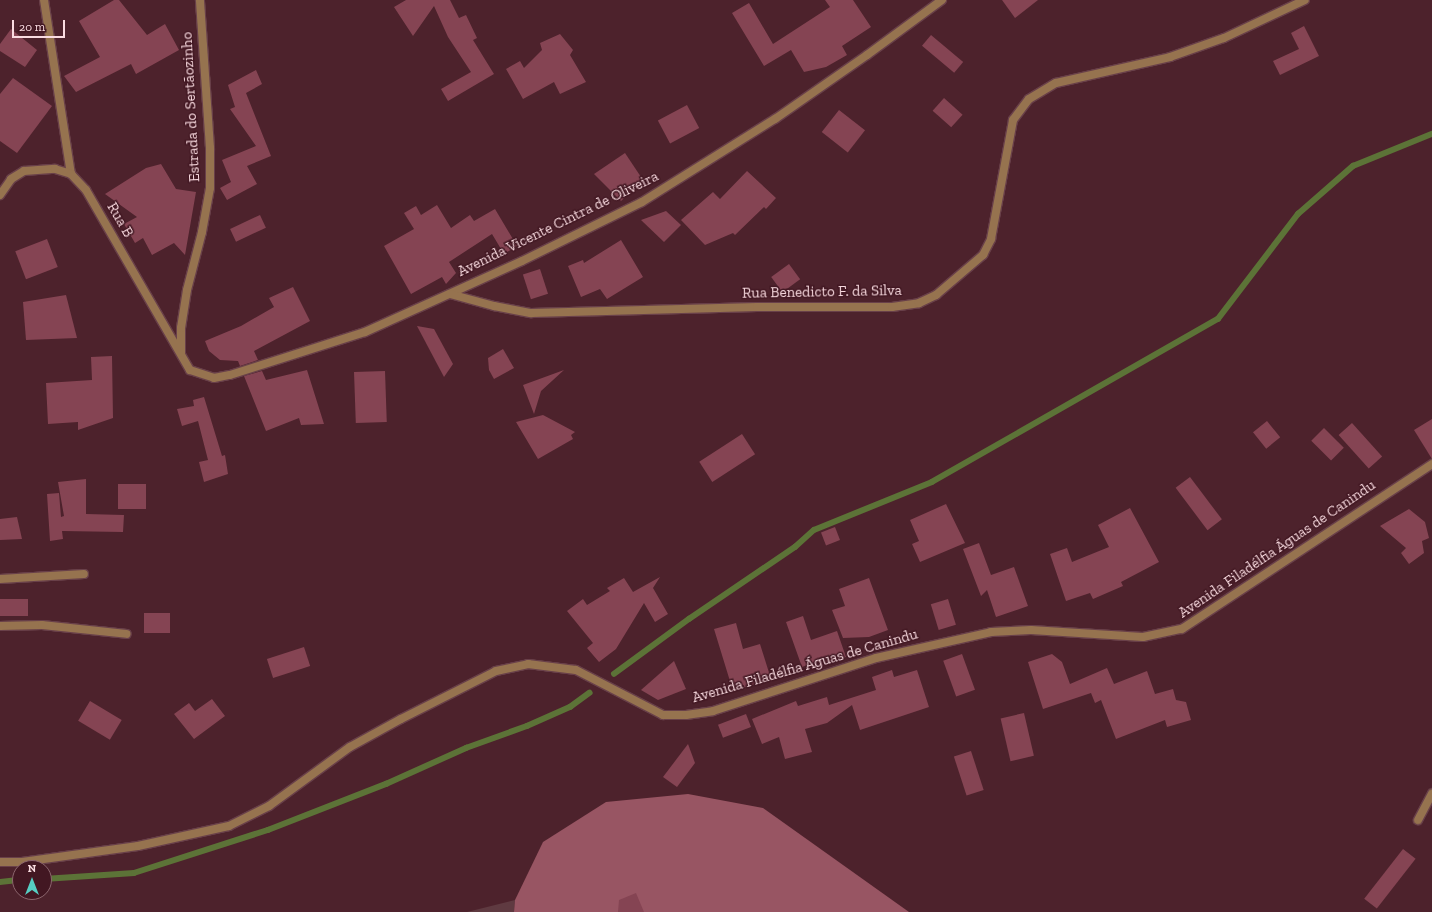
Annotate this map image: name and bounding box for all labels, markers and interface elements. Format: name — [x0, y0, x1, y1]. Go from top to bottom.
scale bar — [14, 12, 67, 38]
text: 20 m — [19, 20, 45, 34]
street label: Estrada do Sertãozinho — [178, 31, 204, 183]
street label: Avenida Vicente Cintra de Oliveira — [454, 167, 662, 281]
street label: Rua B — [103, 199, 137, 241]
street label: Rua Benedicto F. da Silva — [742, 282, 902, 302]
street label: Avenida Filadélfia Águas de Canindu — [1175, 476, 1379, 622]
street label: Avenida Filadélfia Águas de Canindu — [690, 625, 920, 707]
north arrow — [12, 860, 52, 900]
text: N — [28, 862, 36, 875]

